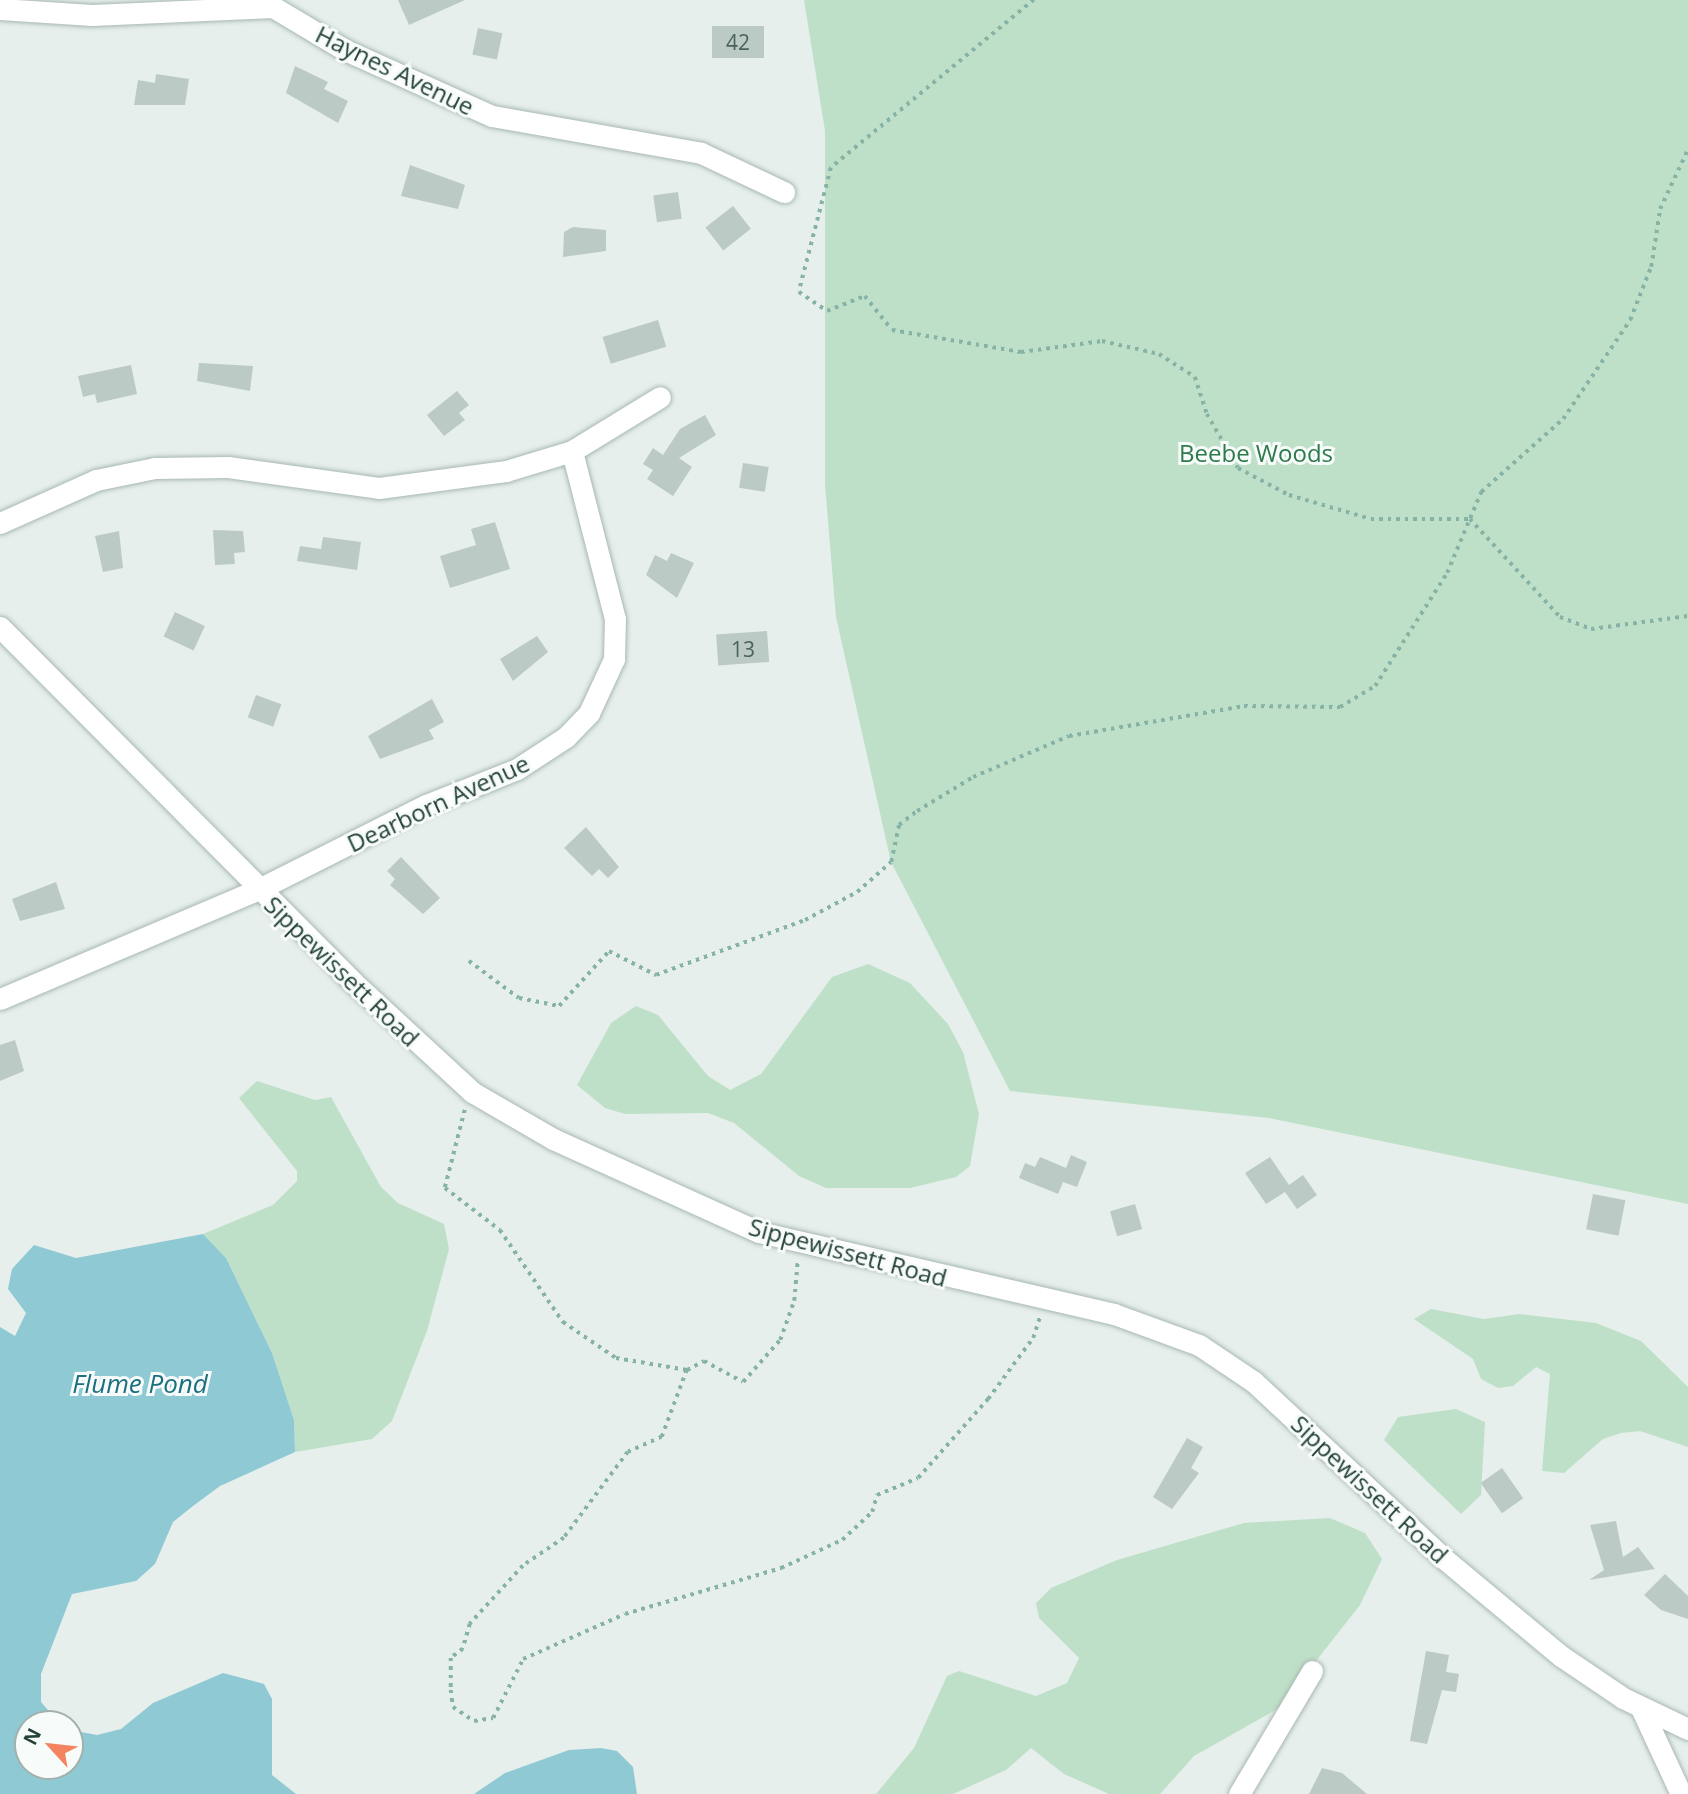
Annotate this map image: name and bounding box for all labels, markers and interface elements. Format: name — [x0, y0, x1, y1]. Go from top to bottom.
street label: Haynes Avenue — [311, 19, 479, 121]
house number: 42 — [726, 29, 750, 55]
park label: Beebe Woods — [1179, 439, 1333, 467]
house number: 13 — [731, 636, 755, 662]
street label: Dearborn Avenue — [342, 748, 534, 858]
street label: Sippewissett Road — [259, 890, 425, 1052]
street label: Sippewissett Road — [746, 1212, 950, 1292]
water label: Flume Pond — [72, 1368, 208, 1400]
street label: Sippewissett Road — [1286, 1409, 1454, 1569]
north arrow — [14, 1710, 84, 1780]
text: N — [17, 1724, 47, 1749]

